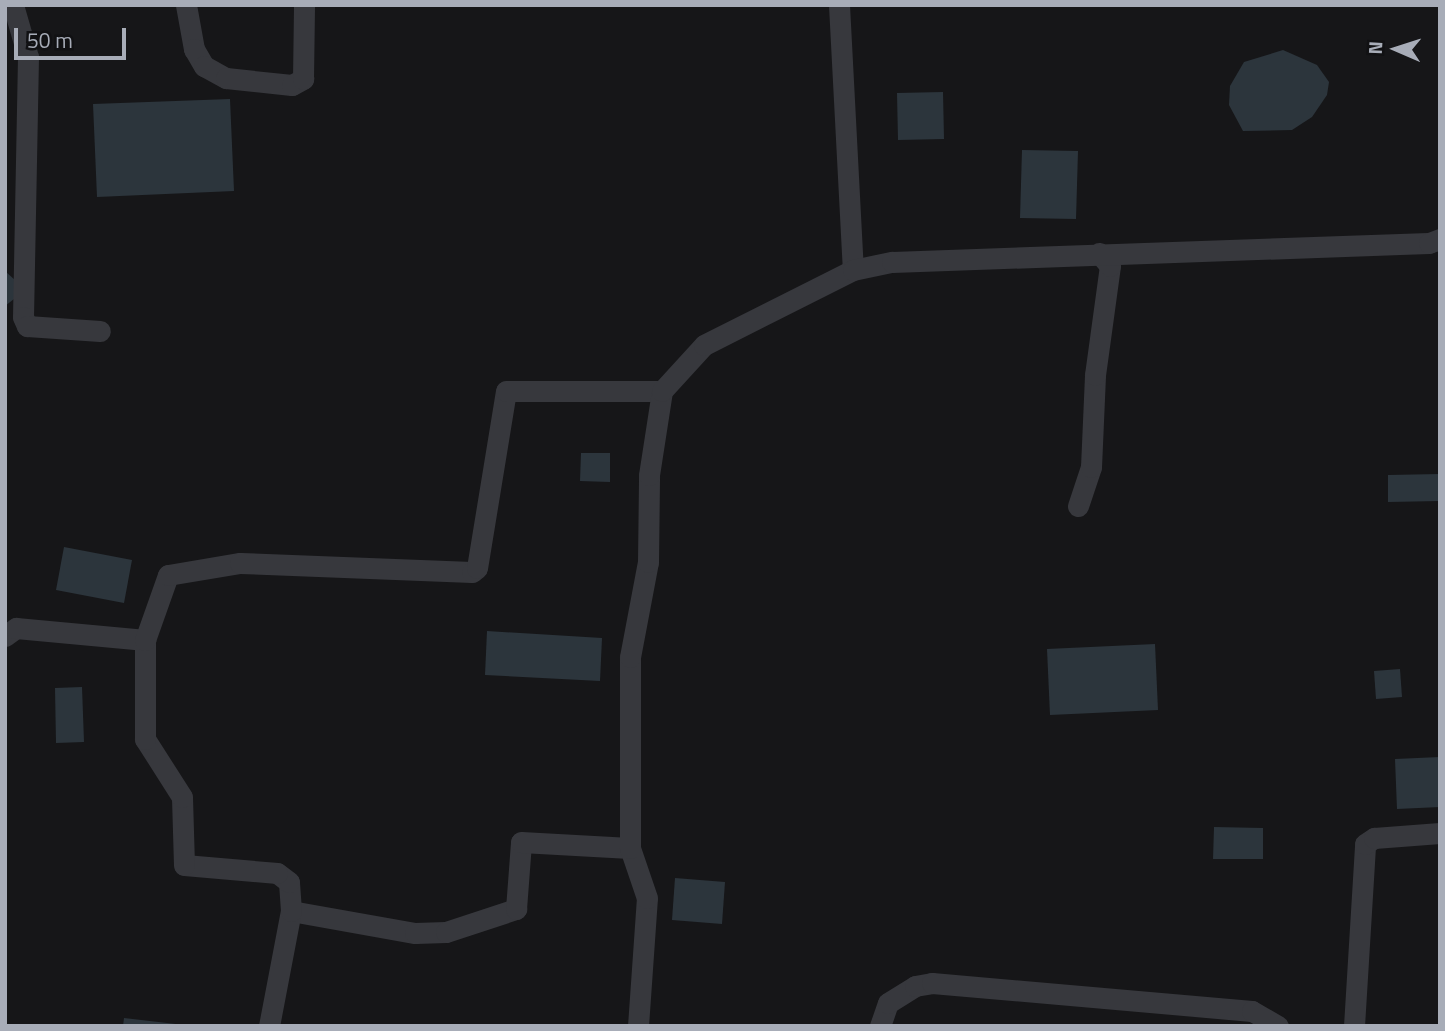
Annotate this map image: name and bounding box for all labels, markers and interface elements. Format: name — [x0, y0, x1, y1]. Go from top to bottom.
scale bar — [18, 14, 130, 58]
north arrow — [1361, 14, 1431, 84]
text: 50 m — [27, 24, 73, 56]
text: N — [1360, 41, 1389, 55]

